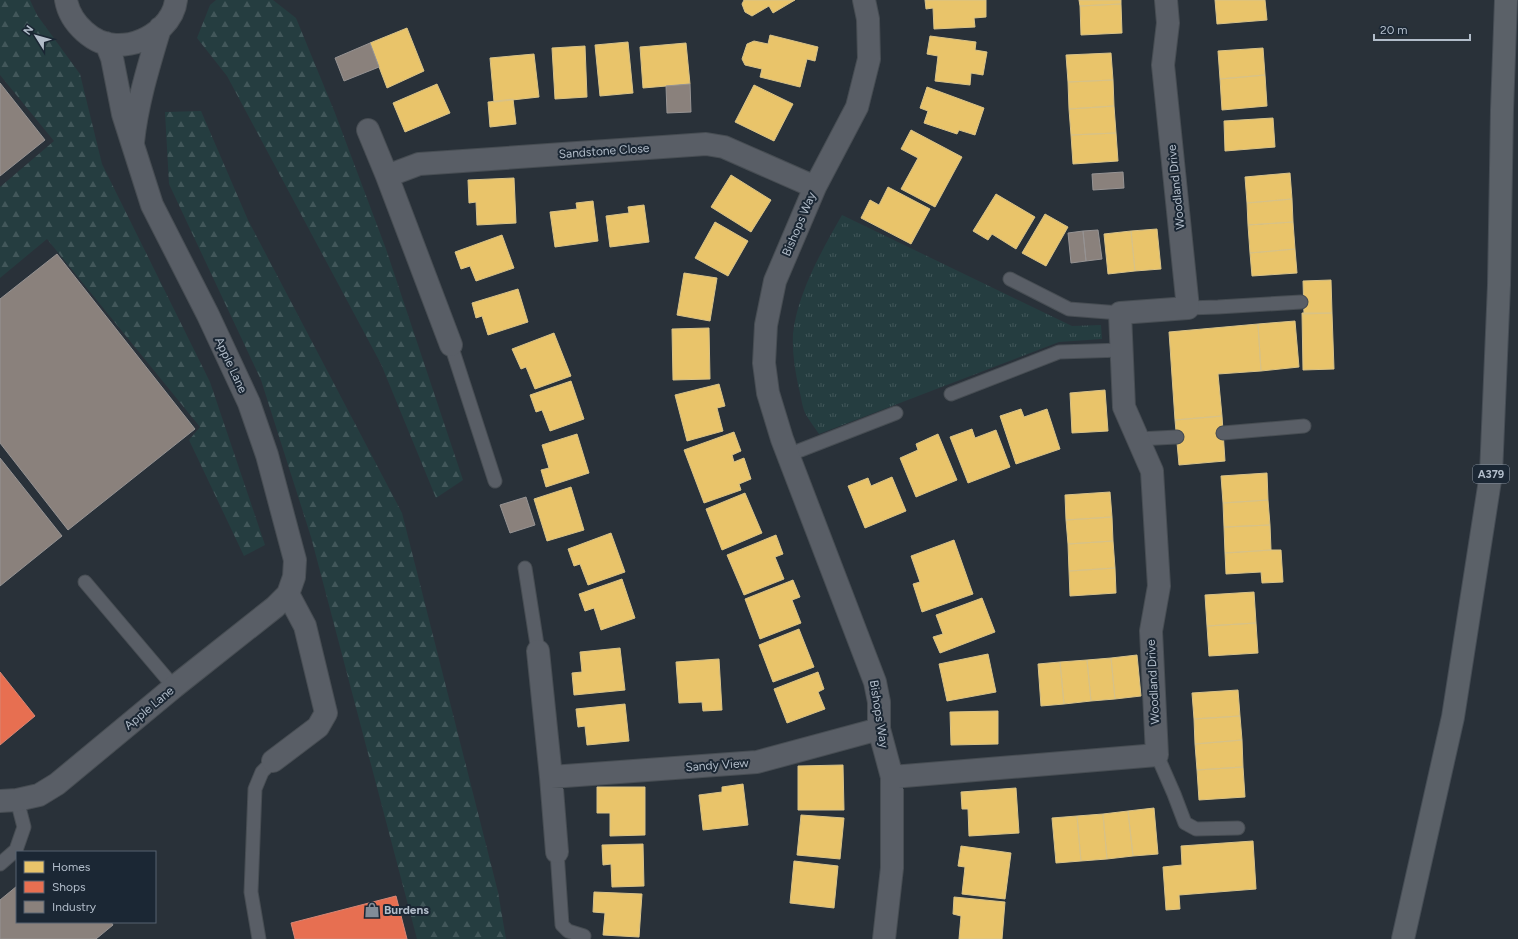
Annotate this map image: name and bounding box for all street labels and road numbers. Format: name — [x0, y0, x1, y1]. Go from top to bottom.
street label: Sandstone Close — [558, 141, 650, 161]
street label: Woodland Drive — [1165, 143, 1187, 230]
street label: Bishops Way — [779, 189, 819, 258]
street label: Apple Lane — [212, 335, 250, 396]
road number: A379 — [1473, 465, 1509, 483]
street label: Woodland Drive — [1144, 639, 1162, 725]
street label: Bishops Way — [867, 679, 891, 750]
street label: Apple Lane — [121, 683, 177, 733]
street label: Sandy View — [685, 756, 750, 774]

